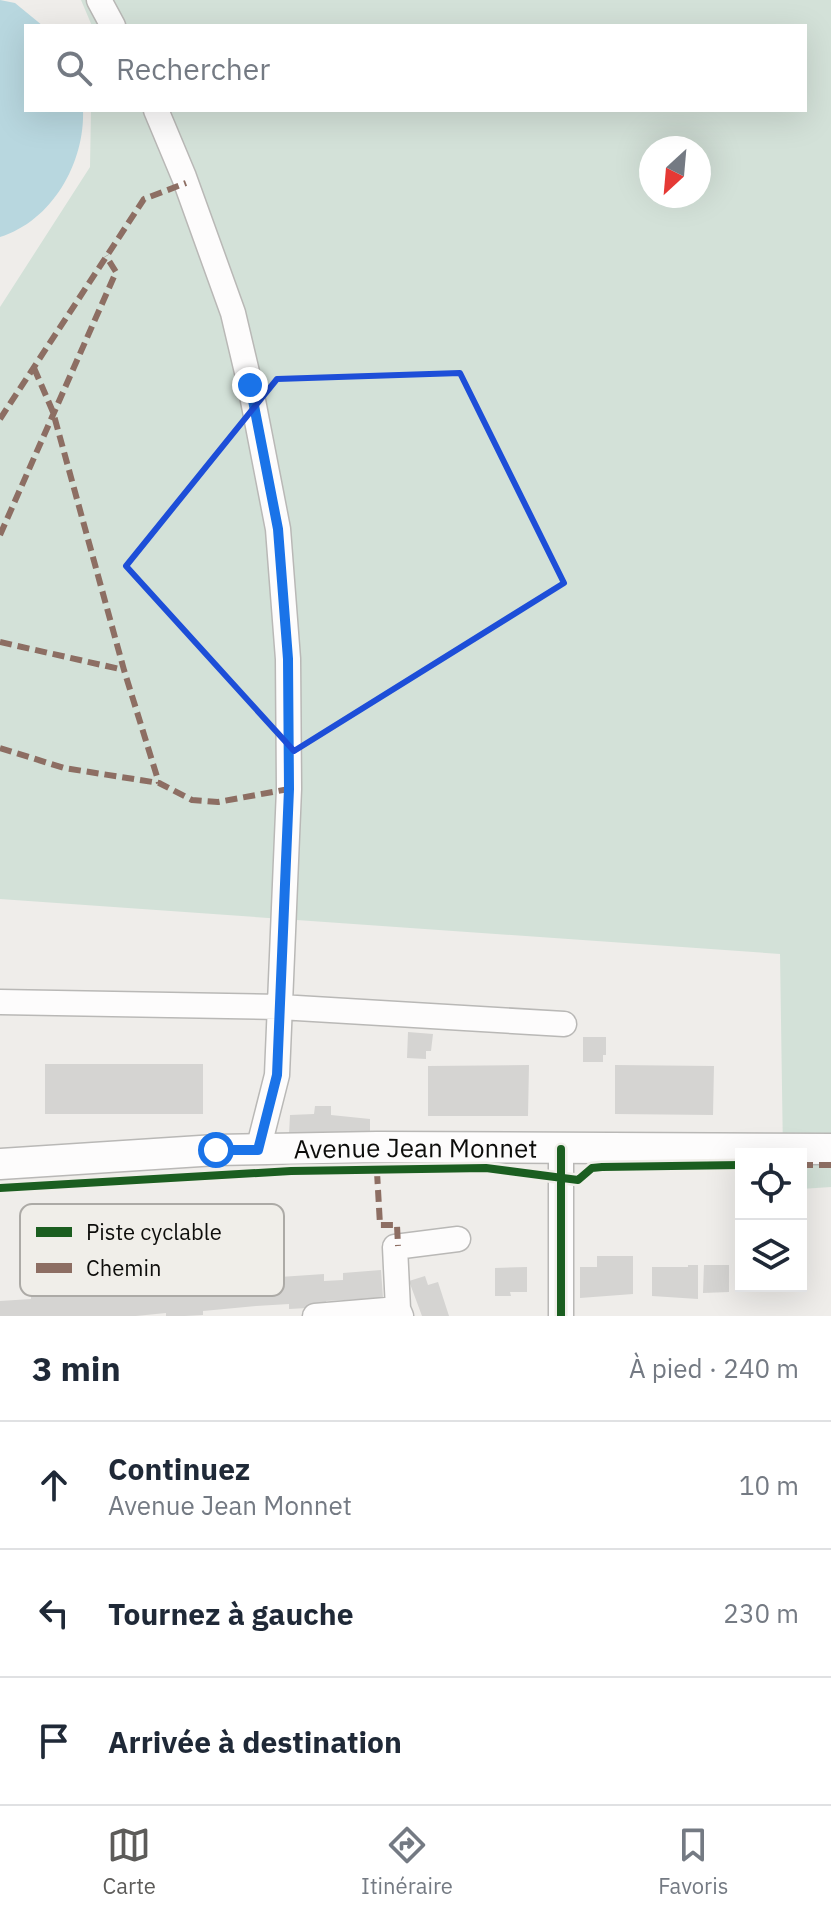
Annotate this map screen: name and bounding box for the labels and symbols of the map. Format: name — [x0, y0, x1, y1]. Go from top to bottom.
north arrow — [639, 136, 711, 208]
route end — [232, 367, 268, 403]
street label: Avenue Jean Monnet — [293, 1130, 538, 1166]
route start — [198, 1132, 234, 1168]
legend — [20, 1204, 284, 1296]
text: Piste cyclable — [86, 1217, 222, 1246]
text: Chemin — [86, 1253, 161, 1282]

